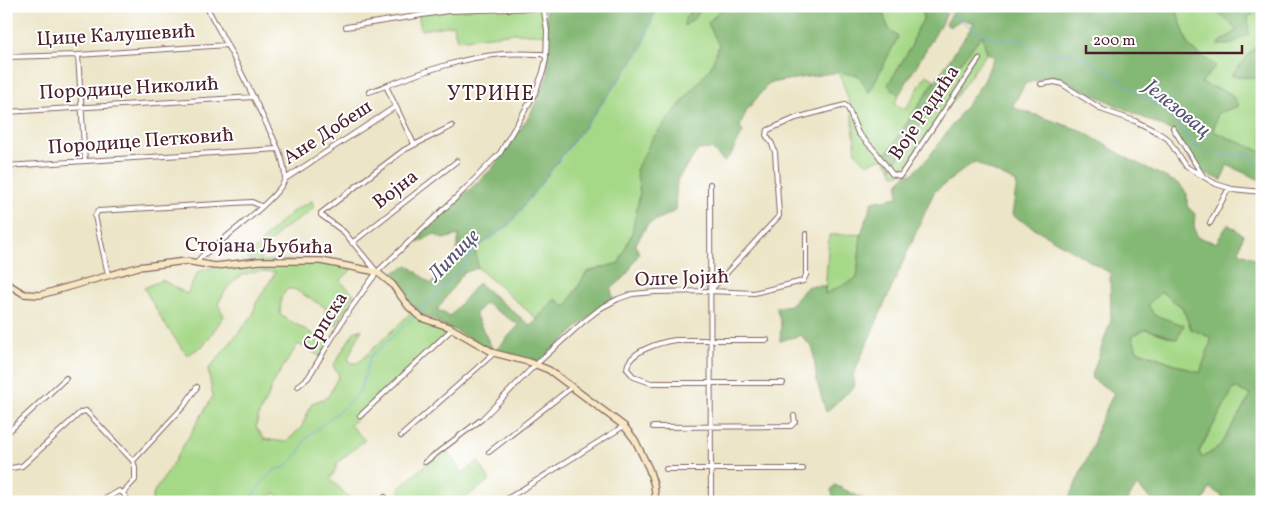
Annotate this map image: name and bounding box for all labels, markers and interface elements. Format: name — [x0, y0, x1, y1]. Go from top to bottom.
street label: Цице Калушевић — [36, 18, 196, 54]
scale bar — [1086, 22, 1242, 54]
text: 200 m — [1093, 31, 1136, 52]
street label: Воје Радића — [883, 60, 967, 166]
street label: Породице Николић — [38, 70, 220, 108]
water label: Јелезовац — [1136, 72, 1217, 145]
district label: УТРИНЕ — [447, 80, 535, 109]
street label: Ане Добеш — [278, 94, 378, 172]
street label: Породице Петковић — [47, 122, 235, 162]
street label: Војна — [367, 163, 425, 217]
water label: Липице — [421, 223, 487, 290]
street label: Стојана Љубића — [185, 232, 333, 262]
street label: Олге Јојић — [634, 263, 730, 295]
street label: Српска — [297, 287, 355, 357]

